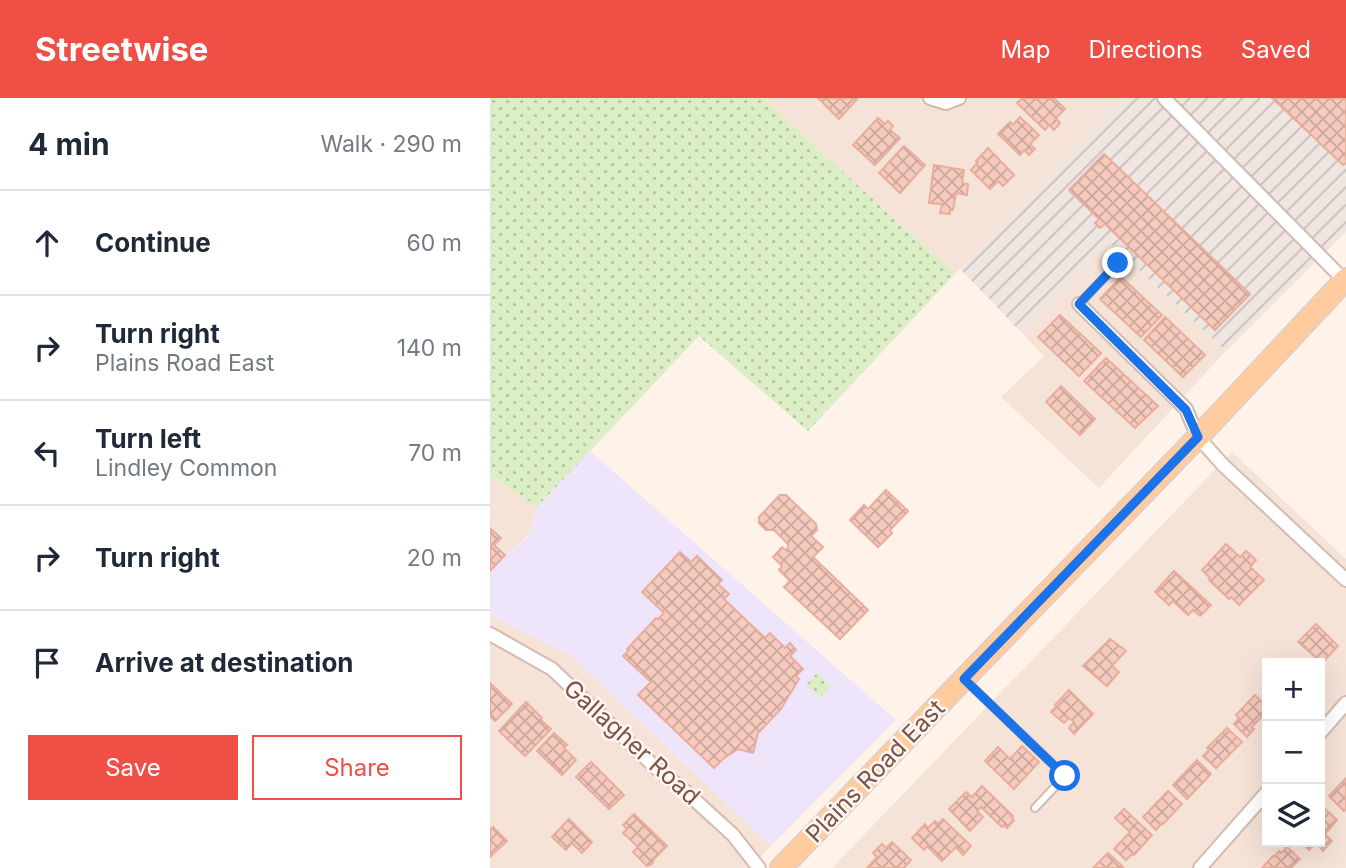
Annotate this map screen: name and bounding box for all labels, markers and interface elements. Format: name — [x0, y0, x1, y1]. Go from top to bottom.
text: Streetwise — [35, 29, 209, 69]
text: Map — [1001, 35, 1050, 64]
text: Directions — [1088, 35, 1203, 64]
text: Saved — [1241, 35, 1311, 64]
text: 4 min — [28, 126, 110, 162]
text: Walk · 290 m — [320, 130, 462, 158]
icon: ahead — [28, 224, 66, 262]
text: Continue — [95, 227, 211, 258]
text: 60 m — [407, 229, 462, 257]
route end — [1102, 247, 1133, 278]
text: Turn right — [95, 318, 220, 349]
icon: right — [28, 329, 66, 367]
text: 140 m — [397, 334, 462, 362]
text: Plains Road East — [95, 349, 274, 377]
text: Turn left — [95, 423, 201, 454]
icon: left — [28, 434, 66, 472]
text: 70 m — [408, 439, 462, 467]
text: Lindley Common — [95, 454, 277, 482]
icon: right — [28, 539, 66, 577]
text: Turn right — [95, 542, 220, 573]
text: 20 m — [407, 544, 462, 572]
icon: arrive — [28, 644, 66, 682]
text: Arrive at destination — [95, 647, 354, 678]
map controls — [1262, 658, 1325, 847]
button: + — [1262, 658, 1325, 721]
street label: Gallagher Road — [558, 673, 706, 811]
street label: Plains Road East — [800, 694, 951, 848]
button: − — [1262, 721, 1325, 784]
button: Save — [28, 735, 238, 800]
button: Share — [252, 735, 462, 800]
route start — [1049, 760, 1080, 791]
button: layers — [1262, 784, 1325, 847]

